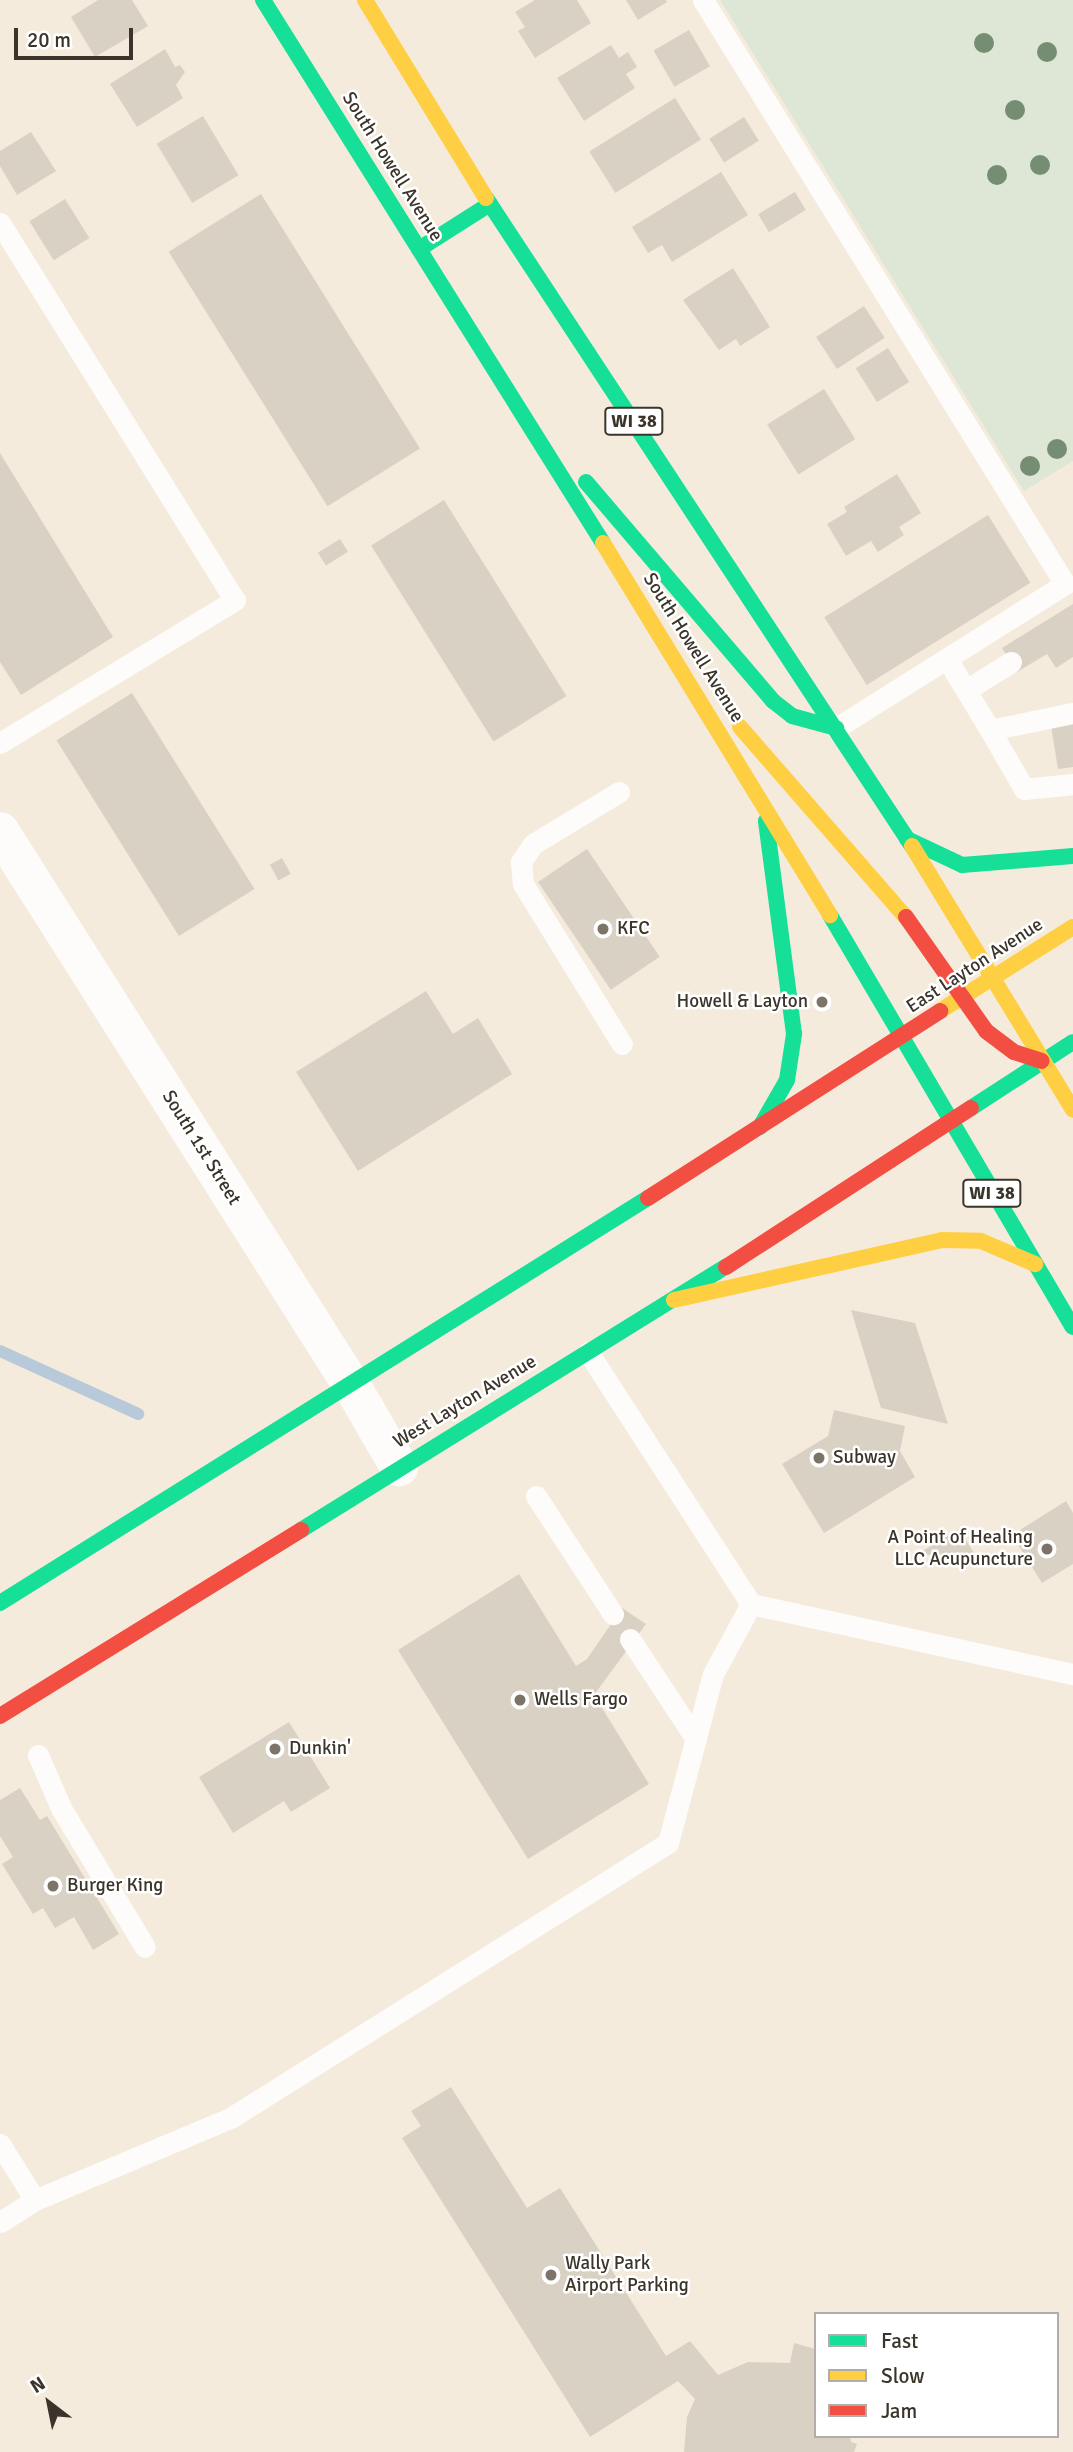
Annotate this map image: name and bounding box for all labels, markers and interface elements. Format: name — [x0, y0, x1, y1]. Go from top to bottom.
scale bar — [18, 14, 136, 58]
text: 20 m — [27, 27, 71, 53]
street label: South Howell Avenue — [337, 88, 447, 246]
road number: WI 38 — [604, 407, 664, 436]
street label: South Howell Avenue — [638, 569, 748, 727]
street label: East Layton Avenue — [903, 913, 1047, 1019]
place label: KFC — [617, 918, 650, 940]
marker: KFC — [595, 921, 611, 937]
place label: Howell & Layton — [676, 991, 808, 1013]
marker: Howell & Layton — [814, 994, 830, 1010]
street label: South 1st Street — [157, 1086, 245, 1210]
road number: WI 38 — [962, 1178, 1022, 1208]
street label: West Layton Avenue — [389, 1350, 541, 1454]
place label: Subway — [833, 1447, 896, 1469]
marker: Subway — [811, 1450, 827, 1466]
place label: A Point of Healing LLC Acupuncture — [887, 1527, 1033, 1571]
marker: A Point of Healing LLC Acupuncture — [1039, 1541, 1055, 1557]
place label: Wells Fargo — [534, 1689, 628, 1711]
marker: Wells Fargo — [512, 1692, 528, 1708]
place label: Dunkin' — [289, 1738, 351, 1760]
marker: Dunkin' — [267, 1741, 283, 1757]
place label: Burger King — [67, 1875, 163, 1897]
marker: Burger King — [45, 1878, 61, 1894]
place label: Wally Park Airport Parking — [565, 2253, 689, 2297]
marker: Wally Park Airport Parking — [543, 2267, 559, 2283]
legend — [814, 2312, 1059, 2438]
text: Fast — [881, 2328, 918, 2354]
text: Slow — [881, 2363, 925, 2389]
north arrow — [14, 2368, 84, 2438]
text: N — [26, 2372, 50, 2399]
text: Jam — [881, 2398, 917, 2424]

